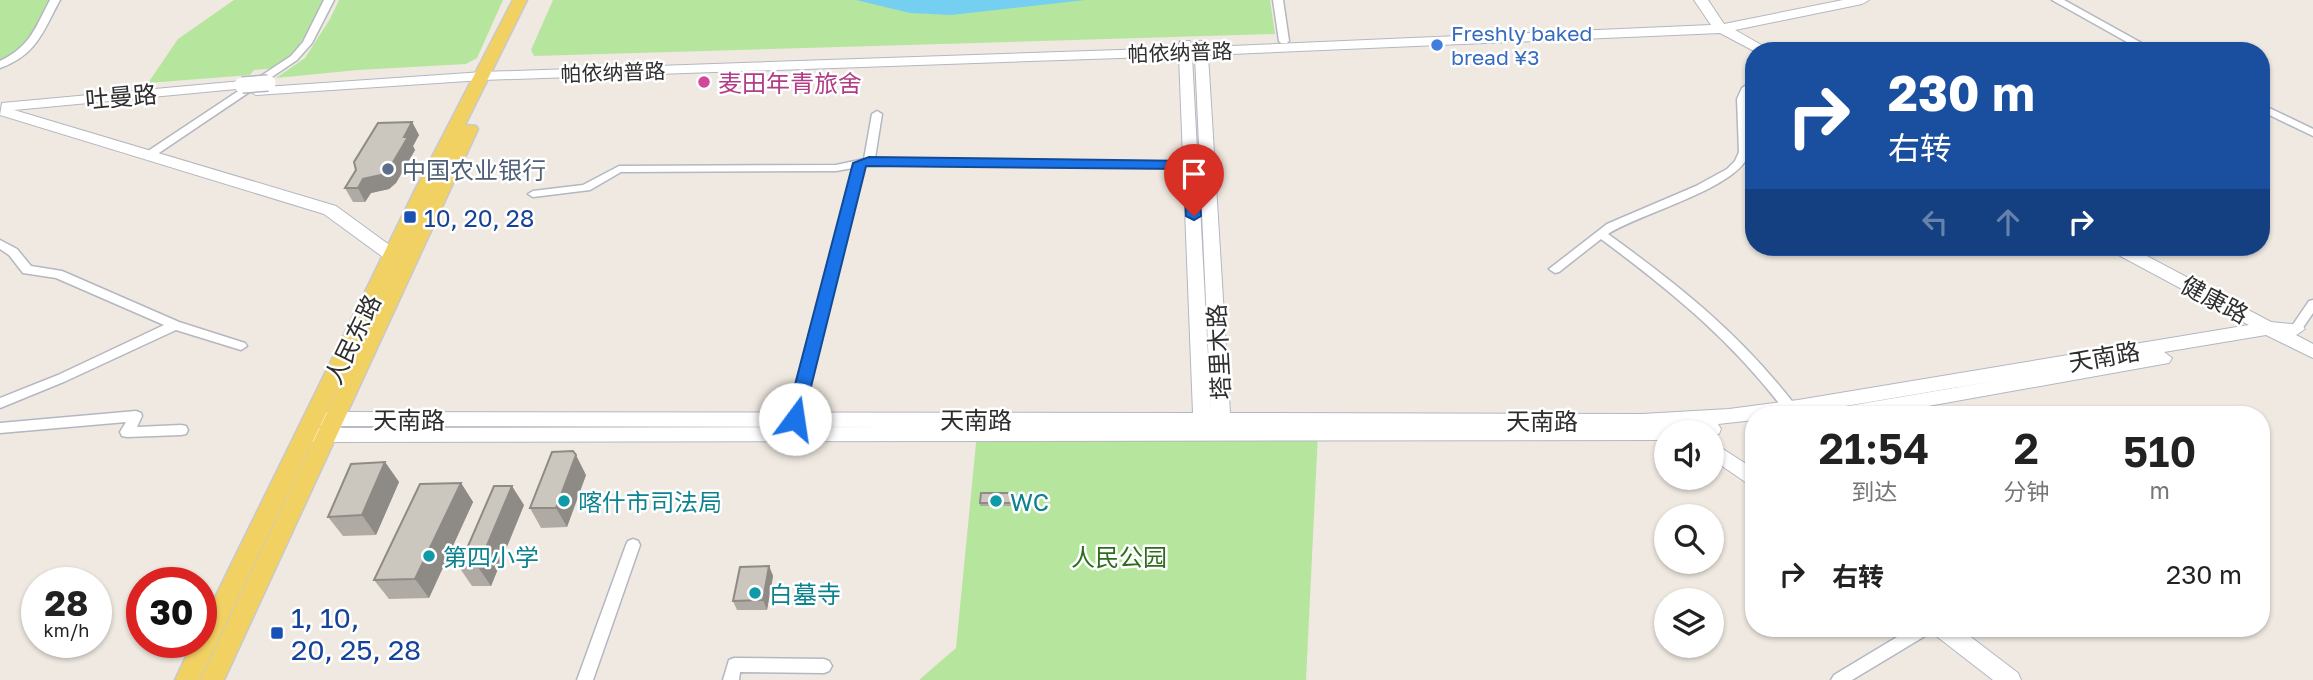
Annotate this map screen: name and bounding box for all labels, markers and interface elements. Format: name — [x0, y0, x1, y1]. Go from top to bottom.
place label: Freshly baked bread ¥3 — [1451, 20, 1592, 70]
street label: 帕依纳普路 — [1127, 37, 1233, 67]
marker: Freshly baked bread ¥3 — [1429, 37, 1445, 53]
street label: 帕依纳普路 — [560, 57, 666, 87]
text: 230 m — [1888, 63, 2035, 122]
place label: 麦田年青旅舍 — [718, 68, 862, 97]
icon: right — [1773, 70, 1864, 161]
marker: 麦田年青旅舍 — [696, 74, 712, 90]
street label: 吐曼路 — [84, 78, 158, 114]
text: 右转 — [1888, 129, 1952, 167]
pin — [1164, 144, 1224, 216]
place label: 中国农业银行 — [402, 155, 546, 184]
icon: arrive — [1175, 155, 1213, 193]
marker: 中国农业银行 — [380, 161, 396, 177]
place label: 10, 20, 28 — [424, 203, 534, 232]
icon: left — [1916, 203, 1954, 241]
icon: ahead — [1989, 203, 2027, 241]
icon: right — [2062, 203, 2100, 241]
marker: 10, 20, 28 — [402, 209, 418, 225]
street label: 健康路 — [2176, 269, 2254, 329]
street label: 人民东路 — [318, 290, 386, 388]
street label: 塔里木路 — [1201, 303, 1235, 401]
street label: 天南路 — [2066, 335, 2142, 377]
position arrow — [758, 382, 832, 456]
street label: 天南路 — [373, 405, 445, 434]
street label: 天南路 — [940, 405, 1012, 434]
street label: 天南路 — [1506, 406, 1578, 435]
map controls — [1654, 420, 1724, 658]
button: sound — [1654, 420, 1724, 490]
text: 21:54 — [1819, 423, 1930, 473]
text: 2 — [2014, 423, 2039, 473]
text: 510 — [2123, 426, 2196, 476]
text: m — [2150, 476, 2170, 504]
text: 到达 — [1851, 477, 1897, 505]
text: 分钟 — [2003, 477, 2049, 505]
place label: 喀什市司法局 — [578, 487, 722, 516]
place label: WC — [1010, 487, 1049, 516]
marker: 喀什市司法局 — [556, 493, 572, 509]
marker: WC — [988, 493, 1004, 509]
button: search — [1654, 504, 1724, 574]
place label: 第四小学 — [443, 542, 539, 571]
park label: 人民公园 — [1071, 542, 1167, 571]
marker: 第四小学 — [421, 548, 437, 564]
icon: right — [1773, 555, 1811, 593]
text: 230 m — [2166, 559, 2242, 590]
text: 右转 — [1832, 561, 1884, 592]
speed limit sign: 30 — [126, 567, 217, 658]
place label: 白墓寺 — [769, 579, 841, 608]
text: 28 — [45, 582, 88, 624]
marker: 白墓寺 — [747, 585, 763, 601]
button: layers — [1654, 588, 1724, 658]
place label: 1, 10, 20, 25, 28 — [291, 601, 421, 666]
text: km/h — [44, 619, 89, 641]
marker: 1, 10, 20, 25, 28 — [269, 625, 285, 641]

